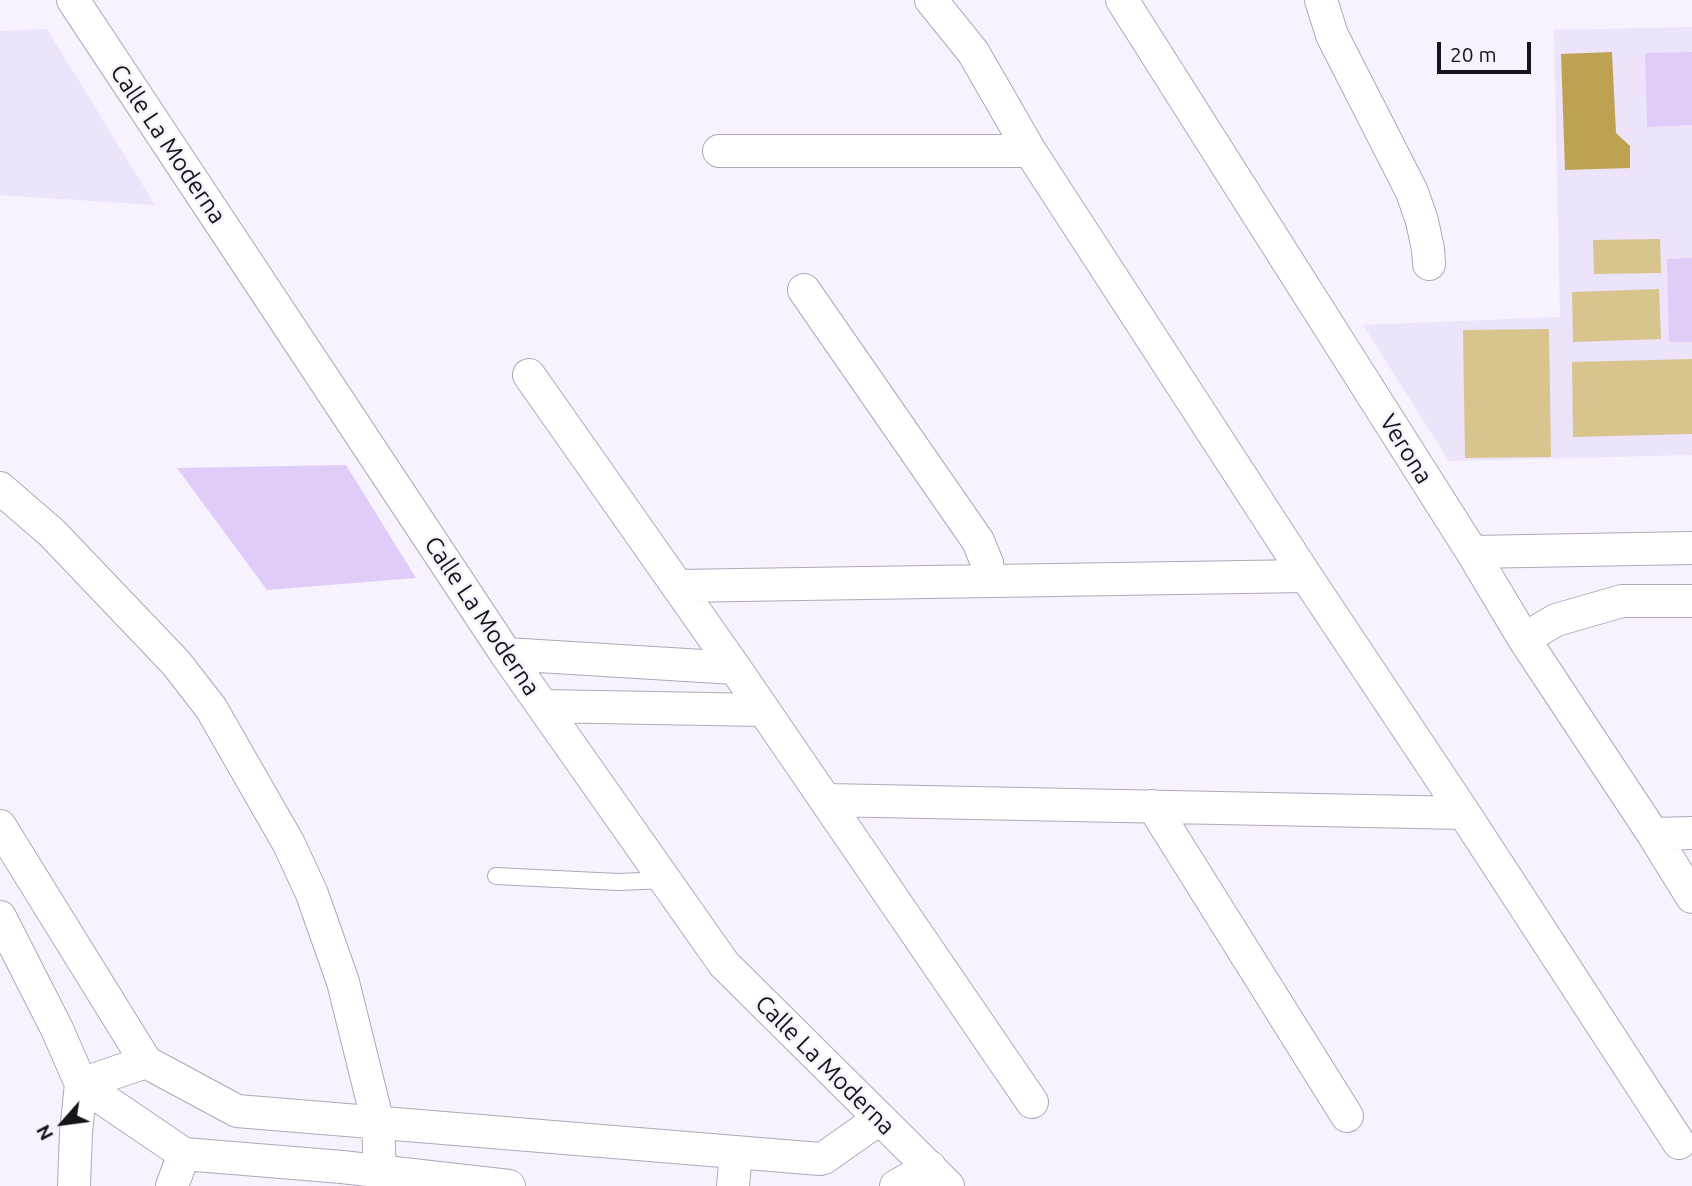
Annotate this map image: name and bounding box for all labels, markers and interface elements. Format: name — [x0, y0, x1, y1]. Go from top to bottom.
scale bar — [1440, 28, 1534, 72]
text: 20 m — [1450, 42, 1497, 66]
street label: Calle La Moderna — [104, 59, 232, 229]
street label: Verona — [1373, 409, 1439, 489]
street label: Calle La Moderna — [418, 531, 546, 701]
street label: Calle La Moderna — [749, 989, 901, 1141]
north arrow — [28, 1088, 98, 1158]
text: N — [31, 1121, 58, 1144]

